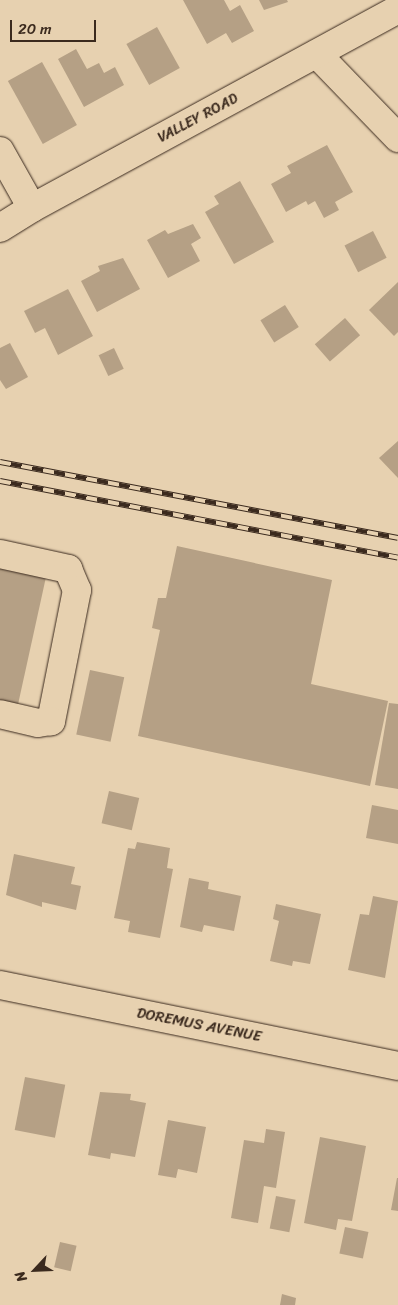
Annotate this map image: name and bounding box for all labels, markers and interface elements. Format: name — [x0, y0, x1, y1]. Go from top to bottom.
scale bar — [12, 10, 99, 42]
text: 20 m — [18, 16, 52, 42]
street label: VALLEY ROAD — [155, 89, 241, 147]
street label: DOREMUS AVENUE — [135, 1004, 263, 1046]
north arrow — [10, 1245, 60, 1295]
text: N — [8, 1267, 34, 1286]

